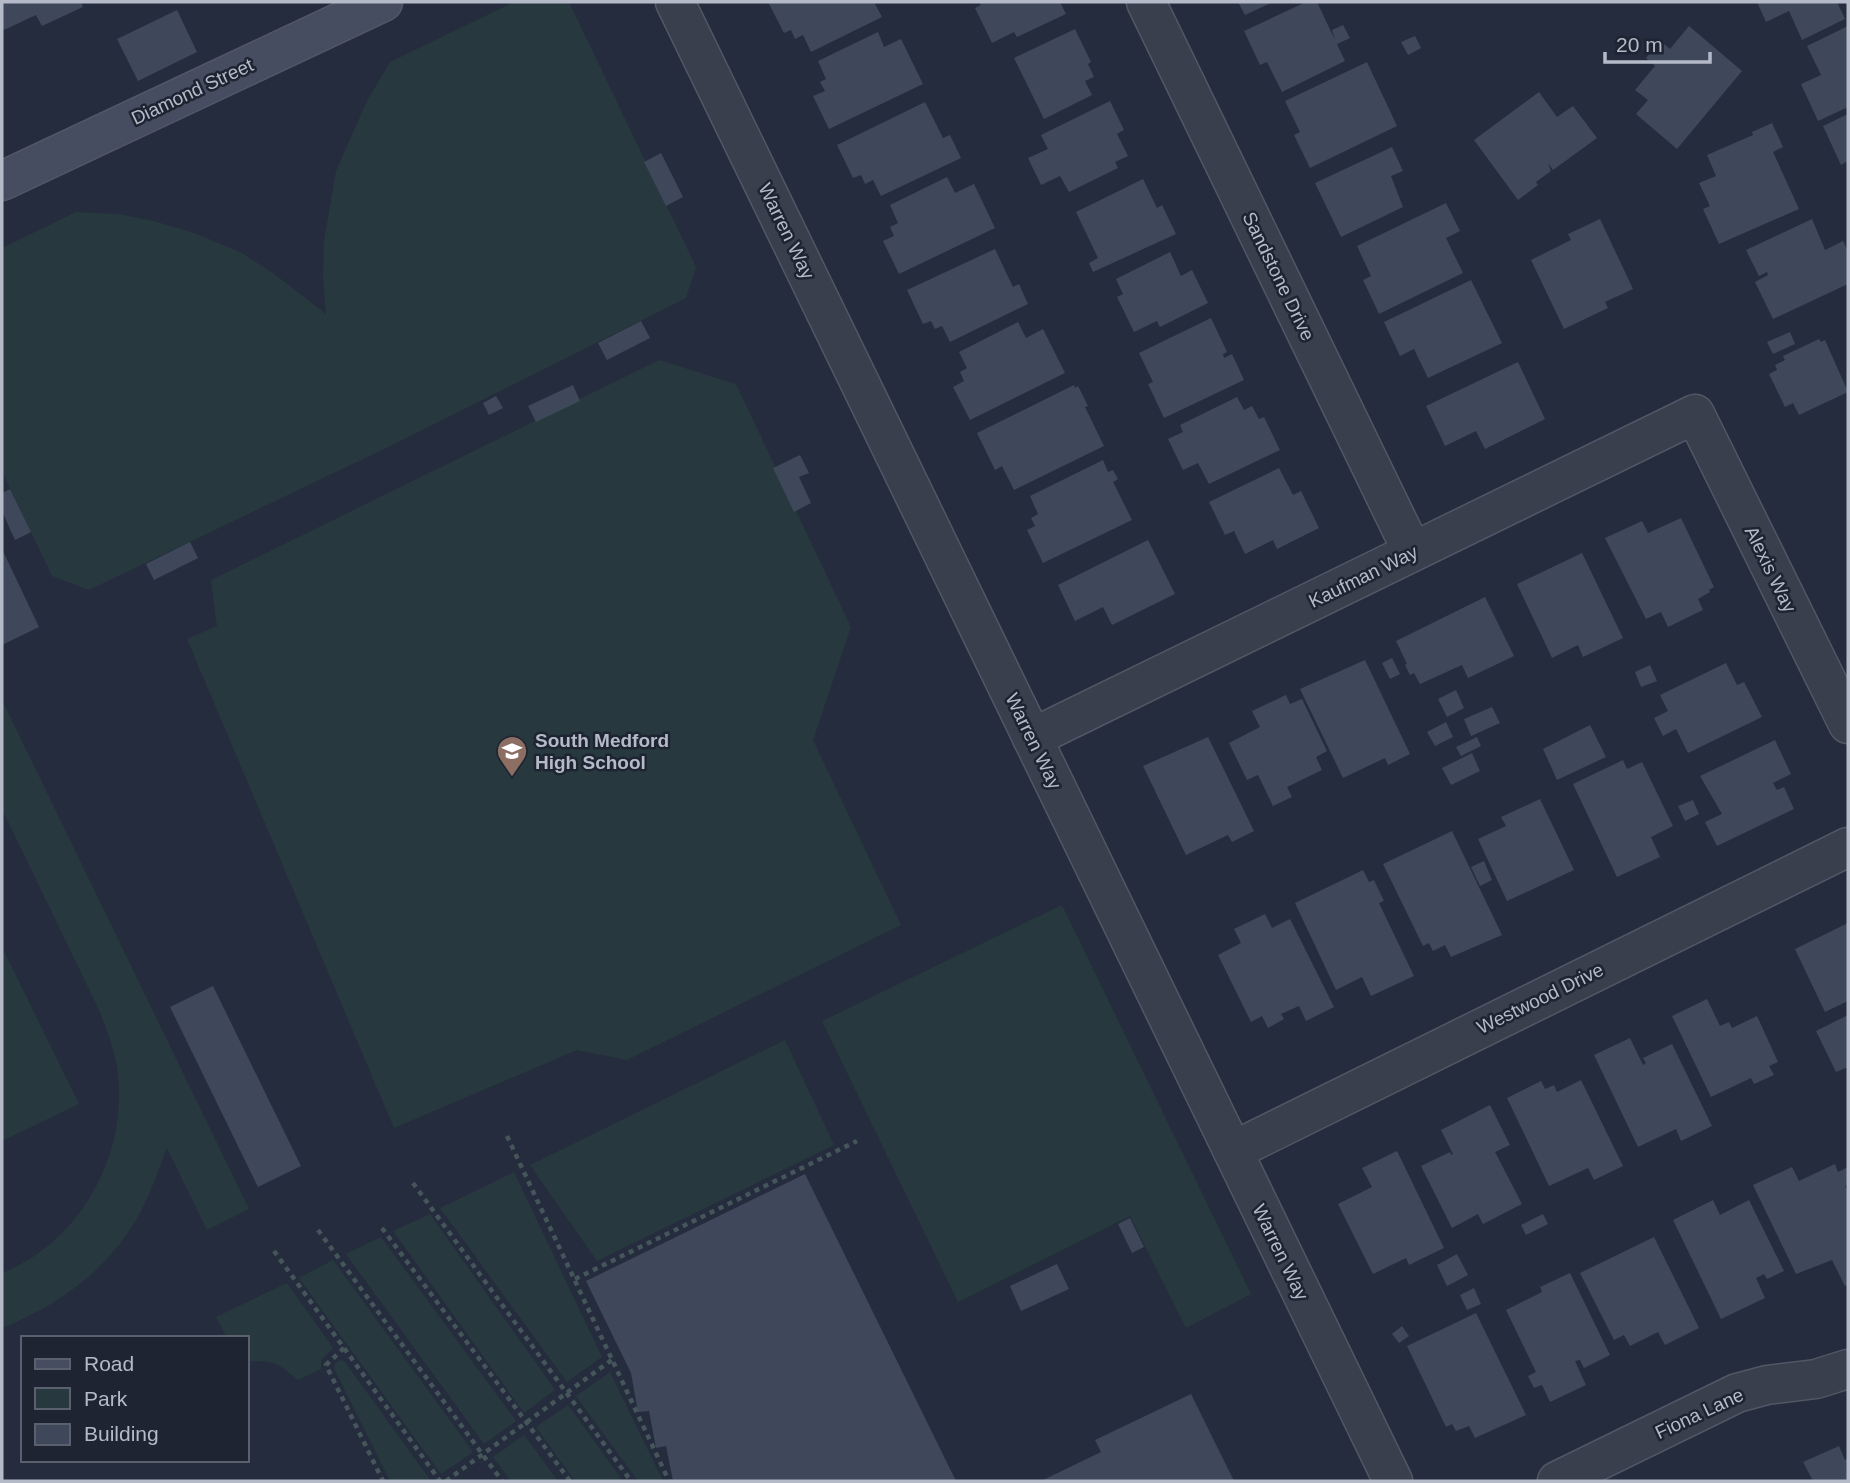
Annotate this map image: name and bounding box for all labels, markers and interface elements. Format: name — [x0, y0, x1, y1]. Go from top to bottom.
scale bar — [1605, 21, 1710, 65]
text: 20 m — [1616, 33, 1663, 56]
street label: Diamond Street — [128, 54, 257, 129]
street label: Warren Way — [754, 180, 819, 283]
street label: Sandstone Drive — [1238, 208, 1319, 344]
street label: Alexis Way — [1741, 523, 1801, 616]
street label: Kaufman Way — [1305, 541, 1422, 612]
street label: Warren Way — [1001, 690, 1066, 793]
place label: South Medford High School — [535, 730, 669, 773]
school or university icon: South Medford High School — [495, 734, 529, 778]
street label: Westwood Drive — [1474, 959, 1607, 1038]
street label: Warren Way — [1248, 1201, 1313, 1304]
legend — [21, 1336, 248, 1462]
text: Road — [84, 1352, 134, 1375]
street label: Fiona Lane — [1652, 1384, 1747, 1443]
text: Park — [84, 1387, 128, 1410]
text: Building — [84, 1422, 159, 1445]

